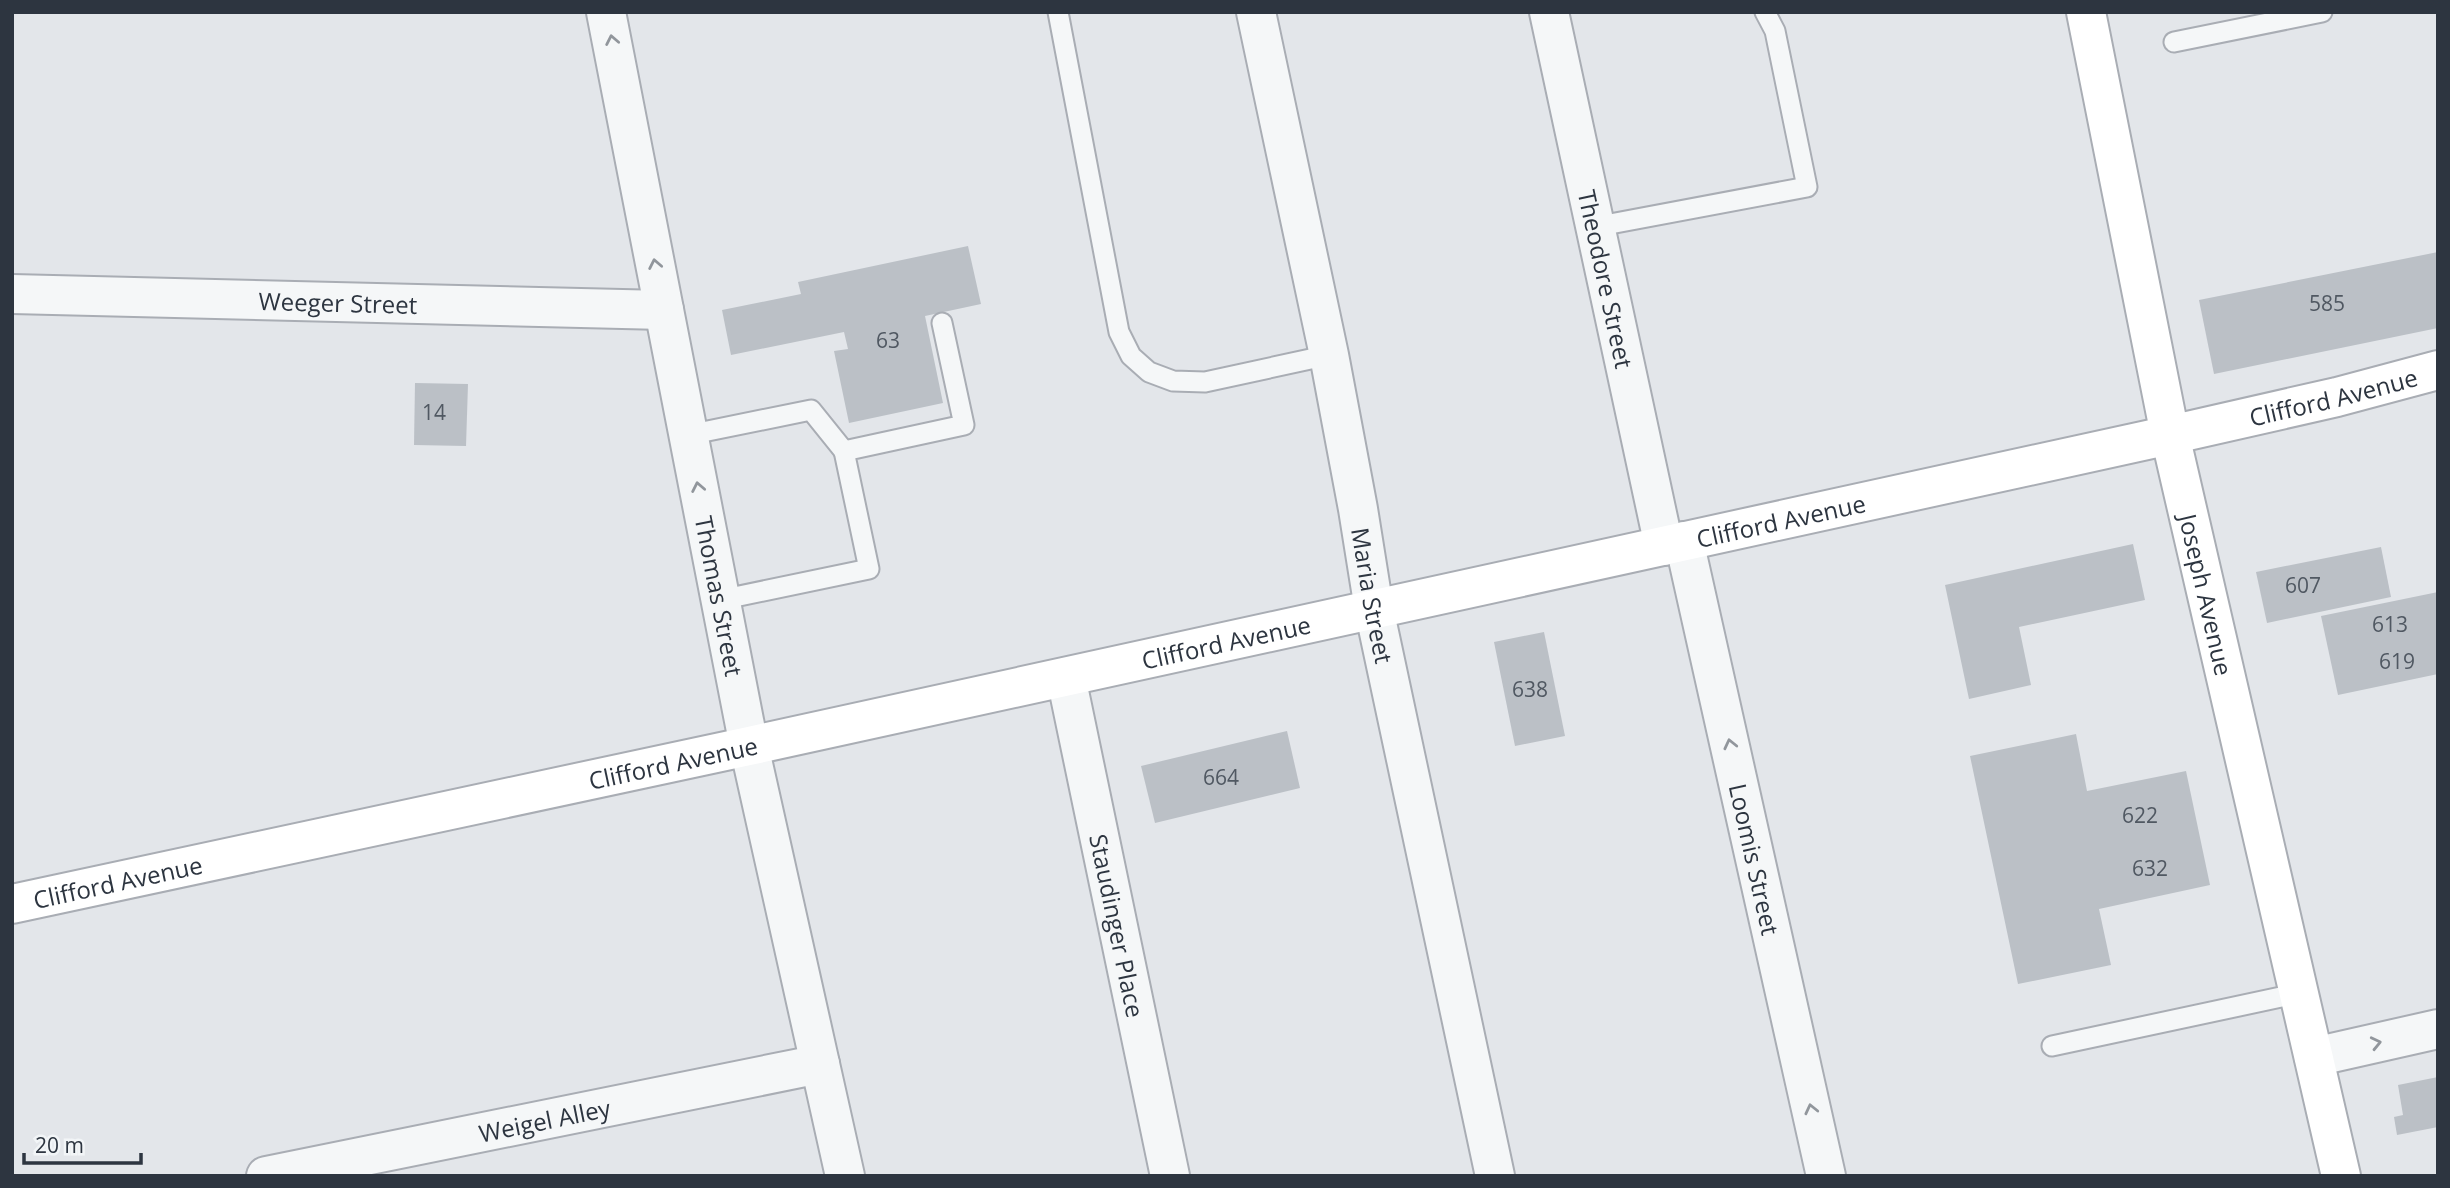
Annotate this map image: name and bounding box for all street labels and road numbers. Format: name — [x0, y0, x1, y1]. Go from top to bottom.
street label: Theodore Street — [1571, 187, 1642, 371]
street label: Weeger Street — [258, 284, 418, 320]
street label: Clifford Avenue — [2246, 360, 2421, 433]
street label: Clifford Avenue — [1693, 486, 1868, 555]
street label: Joseph Avenue — [2172, 508, 2241, 679]
street label: Thomas Street — [688, 513, 752, 679]
street label: Maria Street — [1345, 525, 1402, 666]
street label: Clifford Avenue — [1138, 607, 1314, 676]
street label: Clifford Avenue — [585, 728, 761, 796]
street label: Loomis Street — [1722, 780, 1788, 938]
street label: Staudinger Place — [1083, 831, 1153, 1020]
street label: Clifford Avenue — [30, 847, 205, 916]
street label: Weigel Alley — [476, 1090, 614, 1149]

